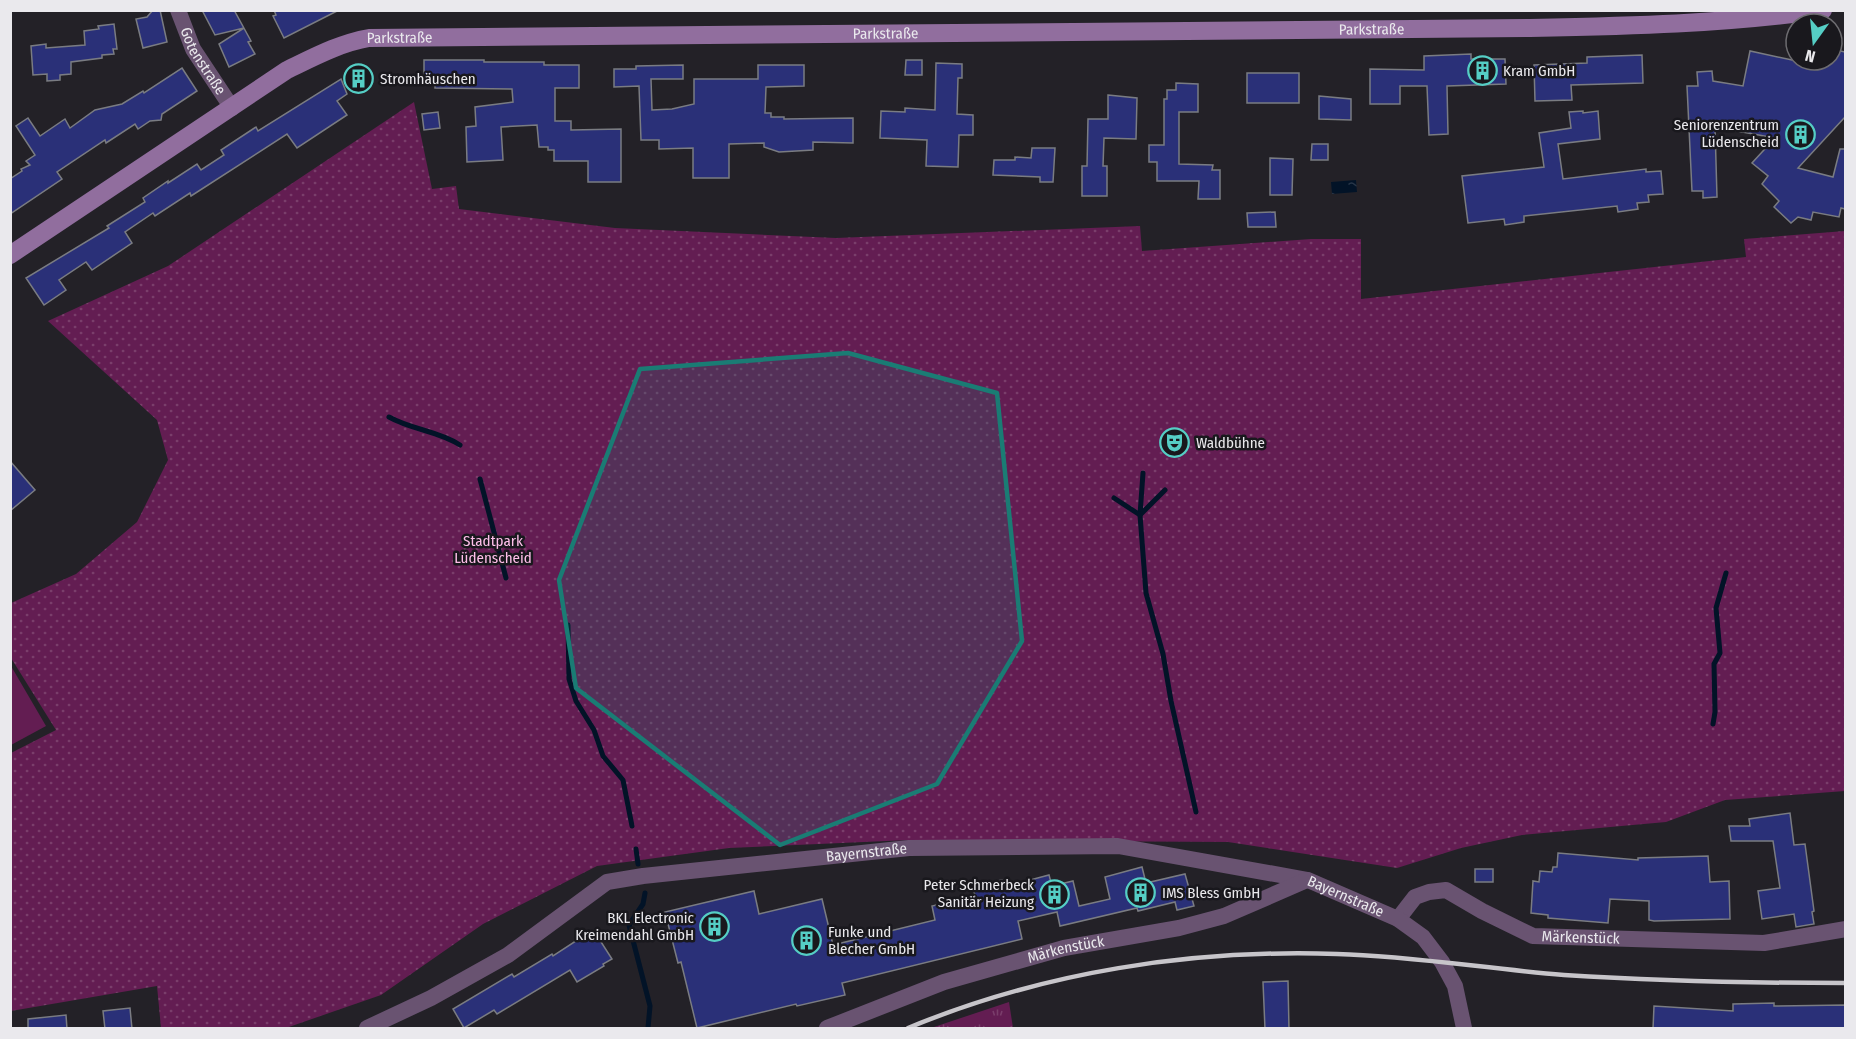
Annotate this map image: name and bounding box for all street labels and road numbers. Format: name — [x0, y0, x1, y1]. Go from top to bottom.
street label: Parkstraße — [1339, 20, 1404, 39]
street label: Parkstraße — [853, 24, 918, 43]
street label: Gotenstraße — [177, 25, 230, 98]
street label: Parkstraße — [367, 28, 432, 47]
street label: Bayernstraße — [825, 839, 908, 866]
street label: Bayernstraße — [1305, 872, 1387, 921]
street label: Märkenstück — [1541, 927, 1620, 948]
street label: Märkenstück — [1025, 932, 1106, 967]

